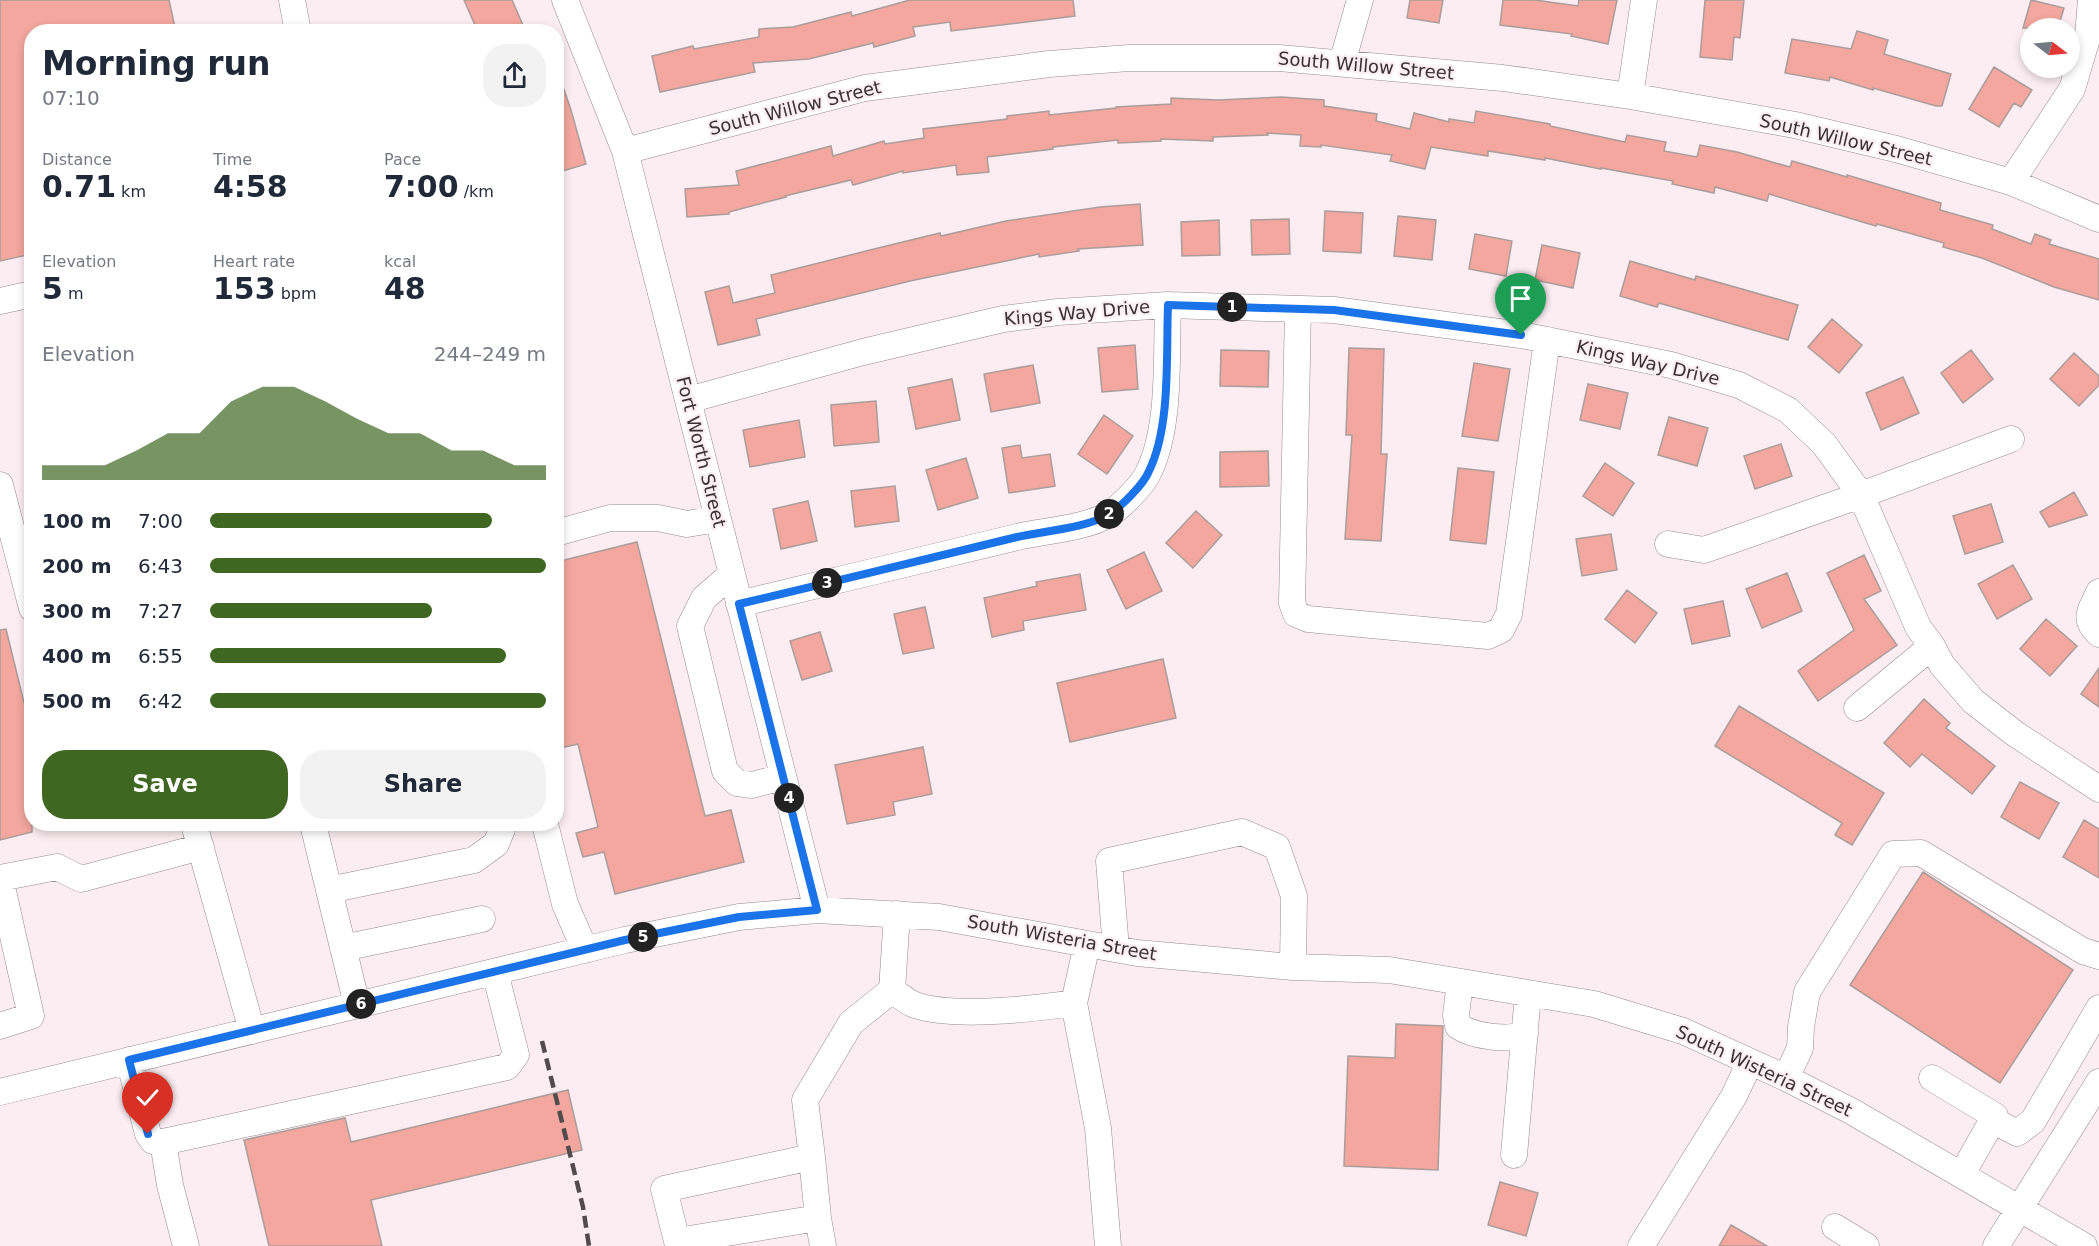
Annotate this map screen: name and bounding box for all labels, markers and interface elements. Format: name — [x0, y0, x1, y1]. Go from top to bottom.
north arrow — [2020, 18, 2080, 78]
map controls — [2020, 18, 2080, 78]
text: Morning run — [42, 44, 270, 83]
button: share — [483, 44, 546, 107]
street label: South Willow Street — [1277, 47, 1455, 84]
street label: South Willow Street — [707, 76, 883, 139]
text: 07:10 — [42, 86, 100, 110]
street label: South Willow Street — [1758, 109, 1935, 170]
text: Distance — [42, 150, 112, 169]
text: Time — [213, 150, 252, 169]
text: Pace — [384, 150, 421, 169]
text: 0.71 — [42, 169, 116, 204]
text: 4:58 — [213, 169, 288, 204]
text: 7:00 — [384, 169, 459, 204]
text: km — [116, 182, 146, 201]
text: /km — [459, 182, 494, 201]
text: Elevation — [42, 252, 116, 271]
text: Heart rate — [213, 252, 295, 271]
text: kcal — [384, 252, 416, 271]
text: 5 — [42, 271, 63, 306]
text: 153 — [213, 271, 276, 306]
text: 48 — [384, 271, 426, 306]
pin — [1495, 273, 1546, 335]
icon: arrive — [1504, 282, 1537, 315]
text: m — [63, 284, 84, 303]
text: bpm — [276, 284, 317, 303]
pin: 1 — [1217, 292, 1247, 322]
street label: Kings Way Drive — [1003, 296, 1151, 329]
text: 1 — [1226, 297, 1238, 316]
street label: Kings Way Drive — [1574, 336, 1722, 389]
text: Elevation — [42, 342, 135, 366]
text: 244–249 m — [434, 342, 546, 366]
street label: Fort Worth Street — [673, 374, 730, 530]
pin: 2 — [1094, 499, 1124, 529]
text: 2 — [1103, 504, 1115, 523]
text: 100 m — [42, 509, 112, 533]
text: 7:00 — [138, 509, 183, 533]
text: 200 m — [42, 554, 112, 578]
text: 6:43 — [138, 554, 183, 578]
pin: 3 — [812, 568, 842, 598]
text: 3 — [821, 573, 833, 592]
text: 300 m — [42, 599, 112, 623]
text: 7:27 — [138, 599, 183, 623]
text: 400 m — [42, 644, 112, 668]
text: 6:55 — [138, 644, 183, 668]
text: 500 m — [42, 689, 112, 713]
text: 6:42 — [138, 689, 183, 713]
button: Save — [42, 750, 288, 819]
button: Share — [300, 750, 546, 819]
pin: 4 — [774, 783, 804, 813]
text: 4 — [783, 788, 795, 807]
street label: South Wisteria Street — [966, 911, 1158, 965]
pin: 5 — [628, 922, 658, 952]
text: 5 — [637, 927, 649, 946]
pin: 6 — [346, 989, 376, 1019]
text: 6 — [355, 994, 367, 1013]
street label: South Wisteria Street — [1673, 1021, 1856, 1121]
pin — [122, 1072, 173, 1134]
icon: check — [131, 1081, 164, 1114]

